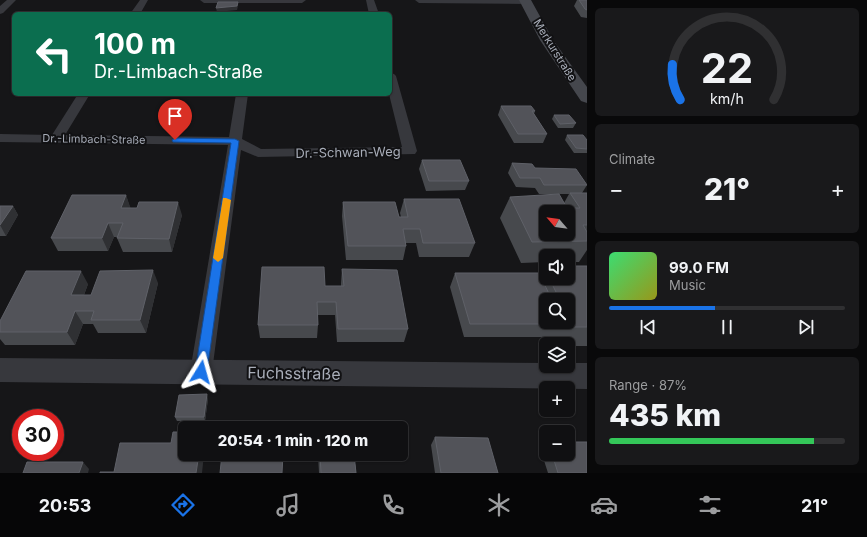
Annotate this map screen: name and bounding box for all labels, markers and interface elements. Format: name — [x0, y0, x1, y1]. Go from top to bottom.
street label: Merkurstraße — [530, 16, 580, 84]
text: 100 m — [94, 27, 176, 61]
icon: left — [28, 28, 80, 80]
text: 22 — [701, 43, 753, 93]
text: Dr.-Limbach-Straße — [94, 61, 263, 82]
text: km/h — [710, 90, 744, 107]
pin — [158, 99, 192, 140]
icon: arrive — [164, 105, 186, 127]
street label: Dr.-Limbach-Straße — [42, 131, 146, 147]
street label: Dr.-Schwan-Weg — [295, 143, 401, 161]
text: Climate — [609, 151, 655, 167]
text: 21° — [704, 171, 750, 207]
text: − — [609, 176, 624, 202]
text: + — [830, 176, 845, 202]
north arrow — [539, 205, 575, 241]
map controls — [539, 205, 575, 461]
button: sound — [539, 249, 575, 285]
text: 99.0 FM — [669, 258, 729, 277]
text: Music — [669, 277, 706, 293]
button: search — [539, 293, 575, 329]
icon: previous — [637, 316, 659, 338]
icon: pause — [716, 316, 738, 338]
icon: next — [795, 316, 817, 338]
button: layers — [539, 337, 575, 373]
position arrow — [180, 351, 222, 393]
street label: Fuchsstraße — [247, 362, 341, 384]
text: Range · 87% — [609, 377, 687, 393]
button: + — [539, 381, 575, 417]
text: 435 km — [609, 397, 721, 433]
speed limit sign: 30 — [12, 409, 64, 461]
button: − — [539, 425, 575, 461]
text: 20:54 · 1 min · 120 m — [218, 431, 368, 450]
icon: directions — [169, 491, 197, 519]
icon: music — [274, 491, 302, 519]
icon: phone — [379, 491, 407, 519]
icon: climate — [485, 491, 513, 519]
icon: car — [590, 491, 618, 519]
icon: filters — [696, 491, 724, 519]
text: 20:53 — [39, 495, 91, 516]
text: 21° — [801, 495, 828, 516]

